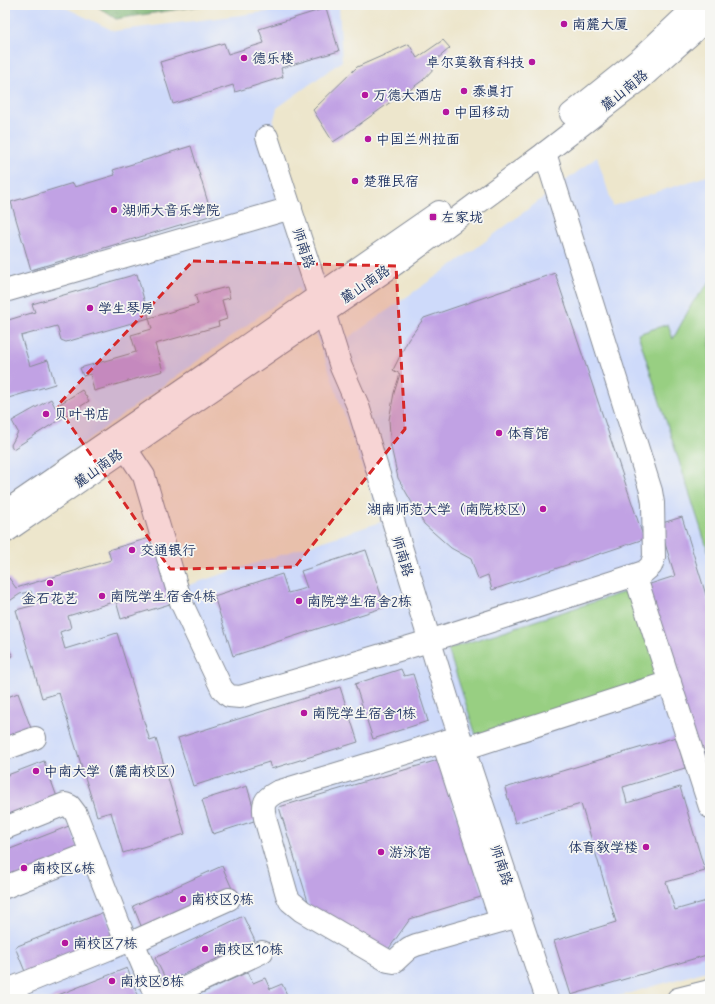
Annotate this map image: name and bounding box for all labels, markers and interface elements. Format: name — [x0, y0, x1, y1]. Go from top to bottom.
place label: 南麓大厦 — [572, 16, 628, 34]
marker: 南麓大厦 — [559, 19, 569, 29]
place label: 德乐楼 — [252, 50, 294, 68]
marker: 德乐楼 — [239, 53, 249, 63]
place label: 卓尔莫教育科技 — [426, 54, 525, 72]
marker: 卓尔莫教育科技 — [527, 57, 537, 67]
street label: 麓山南路 — [597, 66, 652, 115]
place label: 泰真打 — [472, 83, 514, 101]
marker: 泰真打 — [459, 86, 469, 96]
place label: 万德大酒店 — [373, 87, 443, 105]
marker: 万德大酒店 — [360, 90, 370, 100]
place label: 中国移动 — [454, 104, 510, 122]
marker: 中国移动 — [441, 107, 451, 117]
place label: 中国兰州拉面 — [376, 131, 460, 149]
marker: 中国兰州拉面 — [363, 134, 373, 144]
place label: 楚雅民宿 — [363, 173, 419, 191]
marker: 楚雅民宿 — [350, 176, 360, 186]
place label: 湖师大音乐学院 — [122, 202, 220, 220]
marker: 湖师大音乐学院 — [109, 205, 119, 215]
place label: 左家垅 — [441, 209, 483, 227]
marker: 左家垅 — [428, 212, 438, 222]
street label: 师南路 — [288, 226, 318, 271]
street label: 麓山南路 — [337, 262, 394, 308]
place label: 学生琴房 — [98, 300, 154, 318]
marker: 学生琴房 — [85, 303, 95, 313]
place label: 贝叶书店 — [54, 406, 110, 424]
marker: 贝叶书店 — [41, 409, 51, 419]
place label: 体育馆 — [507, 425, 549, 443]
marker: 体育馆 — [494, 428, 504, 438]
street label: 麓山南路 — [70, 445, 127, 492]
place label: 湖南师范大学（南院校区） — [367, 501, 535, 519]
marker: 湖南师范大学（南院校区） — [538, 504, 548, 514]
street label: 师南路 — [387, 534, 417, 579]
place label: 交通银行 — [140, 542, 196, 560]
marker: 交通银行 — [127, 545, 137, 555]
marker: 金石花艺 — [45, 578, 55, 588]
place label: 南院学生宿舍4栋 — [110, 588, 216, 606]
place label: 金石花艺 — [22, 590, 78, 608]
marker: 南院学生宿舍4栋 — [97, 591, 107, 601]
place label: 南院学生宿舍2栋 — [307, 593, 412, 611]
marker: 南院学生宿舍2栋 — [294, 596, 304, 606]
place label: 南院学生宿舍1栋 — [312, 705, 416, 723]
marker: 南院学生宿舍1栋 — [299, 708, 309, 718]
place label: 中南大学（麓南校区） — [44, 763, 184, 781]
marker: 中南大学（麓南校区） — [31, 766, 41, 776]
place label: 体育教学楼 — [568, 839, 638, 857]
marker: 体育教学楼 — [641, 842, 651, 852]
street label: 师南路 — [486, 843, 516, 888]
place label: 游泳馆 — [389, 844, 431, 862]
marker: 游泳馆 — [376, 847, 386, 857]
place label: 南校区6栋 — [32, 860, 95, 878]
marker: 南校区6栋 — [19, 863, 29, 873]
place label: 南校区9栋 — [191, 891, 254, 909]
marker: 南校区9栋 — [178, 894, 188, 904]
place label: 南校区7栋 — [73, 935, 138, 953]
marker: 南校区7栋 — [60, 938, 70, 948]
place label: 南校区10栋 — [213, 941, 283, 959]
marker: 南校区10栋 — [200, 944, 210, 954]
place label: 南校区8栋 — [120, 973, 184, 991]
marker: 南校区8栋 — [107, 976, 117, 986]

